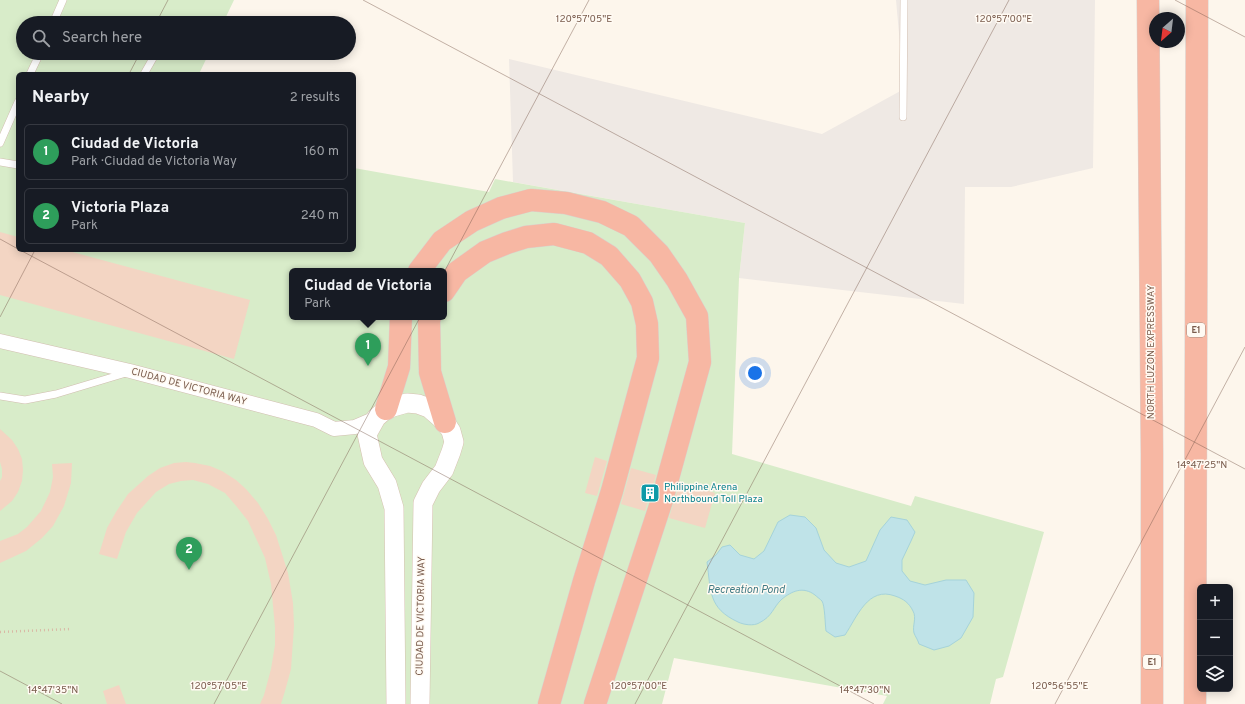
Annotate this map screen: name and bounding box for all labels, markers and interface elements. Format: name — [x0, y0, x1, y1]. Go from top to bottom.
north arrow — [1149, 12, 1185, 48]
text: 120°57'05"E — [556, 13, 612, 26]
text: 120°57'00"E — [976, 13, 1032, 26]
search box — [16, 16, 356, 60]
icon: search — [30, 27, 52, 49]
text: Search here — [62, 29, 142, 48]
text: Nearby — [32, 87, 89, 109]
text: 2 results — [290, 90, 340, 106]
text: Ciudad de Victoria — [71, 135, 199, 154]
text: 1 — [43, 144, 49, 160]
text: 160 m — [304, 144, 339, 160]
text: Park · Ciudad de Victoria Way — [71, 154, 237, 170]
text: Victoria Plaza — [71, 199, 169, 218]
text: 2 — [42, 208, 50, 224]
text: 240 m — [301, 208, 339, 224]
text: Park — [71, 218, 98, 234]
popup — [289, 268, 447, 320]
text: Ciudad de Victoria — [304, 277, 432, 296]
street label: NORTH LUZON EXPRESSWAY — [1145, 284, 1158, 419]
text: Park — [304, 296, 331, 312]
road number: E1 — [1187, 323, 1205, 337]
pin: 1 — [355, 333, 381, 366]
your location — [745, 363, 765, 383]
street label: CIUDAD DE VICTORIA WAY — [130, 365, 249, 409]
text: 14°47'25"N — [1177, 459, 1227, 472]
place label: Philippine Arena Northbound Toll Plaza — [664, 481, 763, 506]
building icon: Philippine Arena Northbound Toll Plaza — [639, 482, 661, 504]
pin: 2 — [176, 537, 202, 570]
street label: CIUDAD DE VICTORIA WAY — [413, 556, 429, 676]
water label: Recreation Pond — [707, 583, 786, 597]
map controls — [1197, 584, 1233, 692]
button: + — [1197, 584, 1233, 620]
button: − — [1197, 620, 1233, 656]
road number: E1 — [1143, 655, 1161, 669]
button: layers — [1197, 656, 1233, 692]
text: 120°57'05"E — [191, 680, 247, 693]
text: 120°57'00"E — [611, 680, 667, 693]
text: 120°56'55"E — [1031, 680, 1089, 693]
text: 14°47'35"N — [28, 684, 78, 697]
text: 14°47'30"N — [840, 684, 890, 697]

